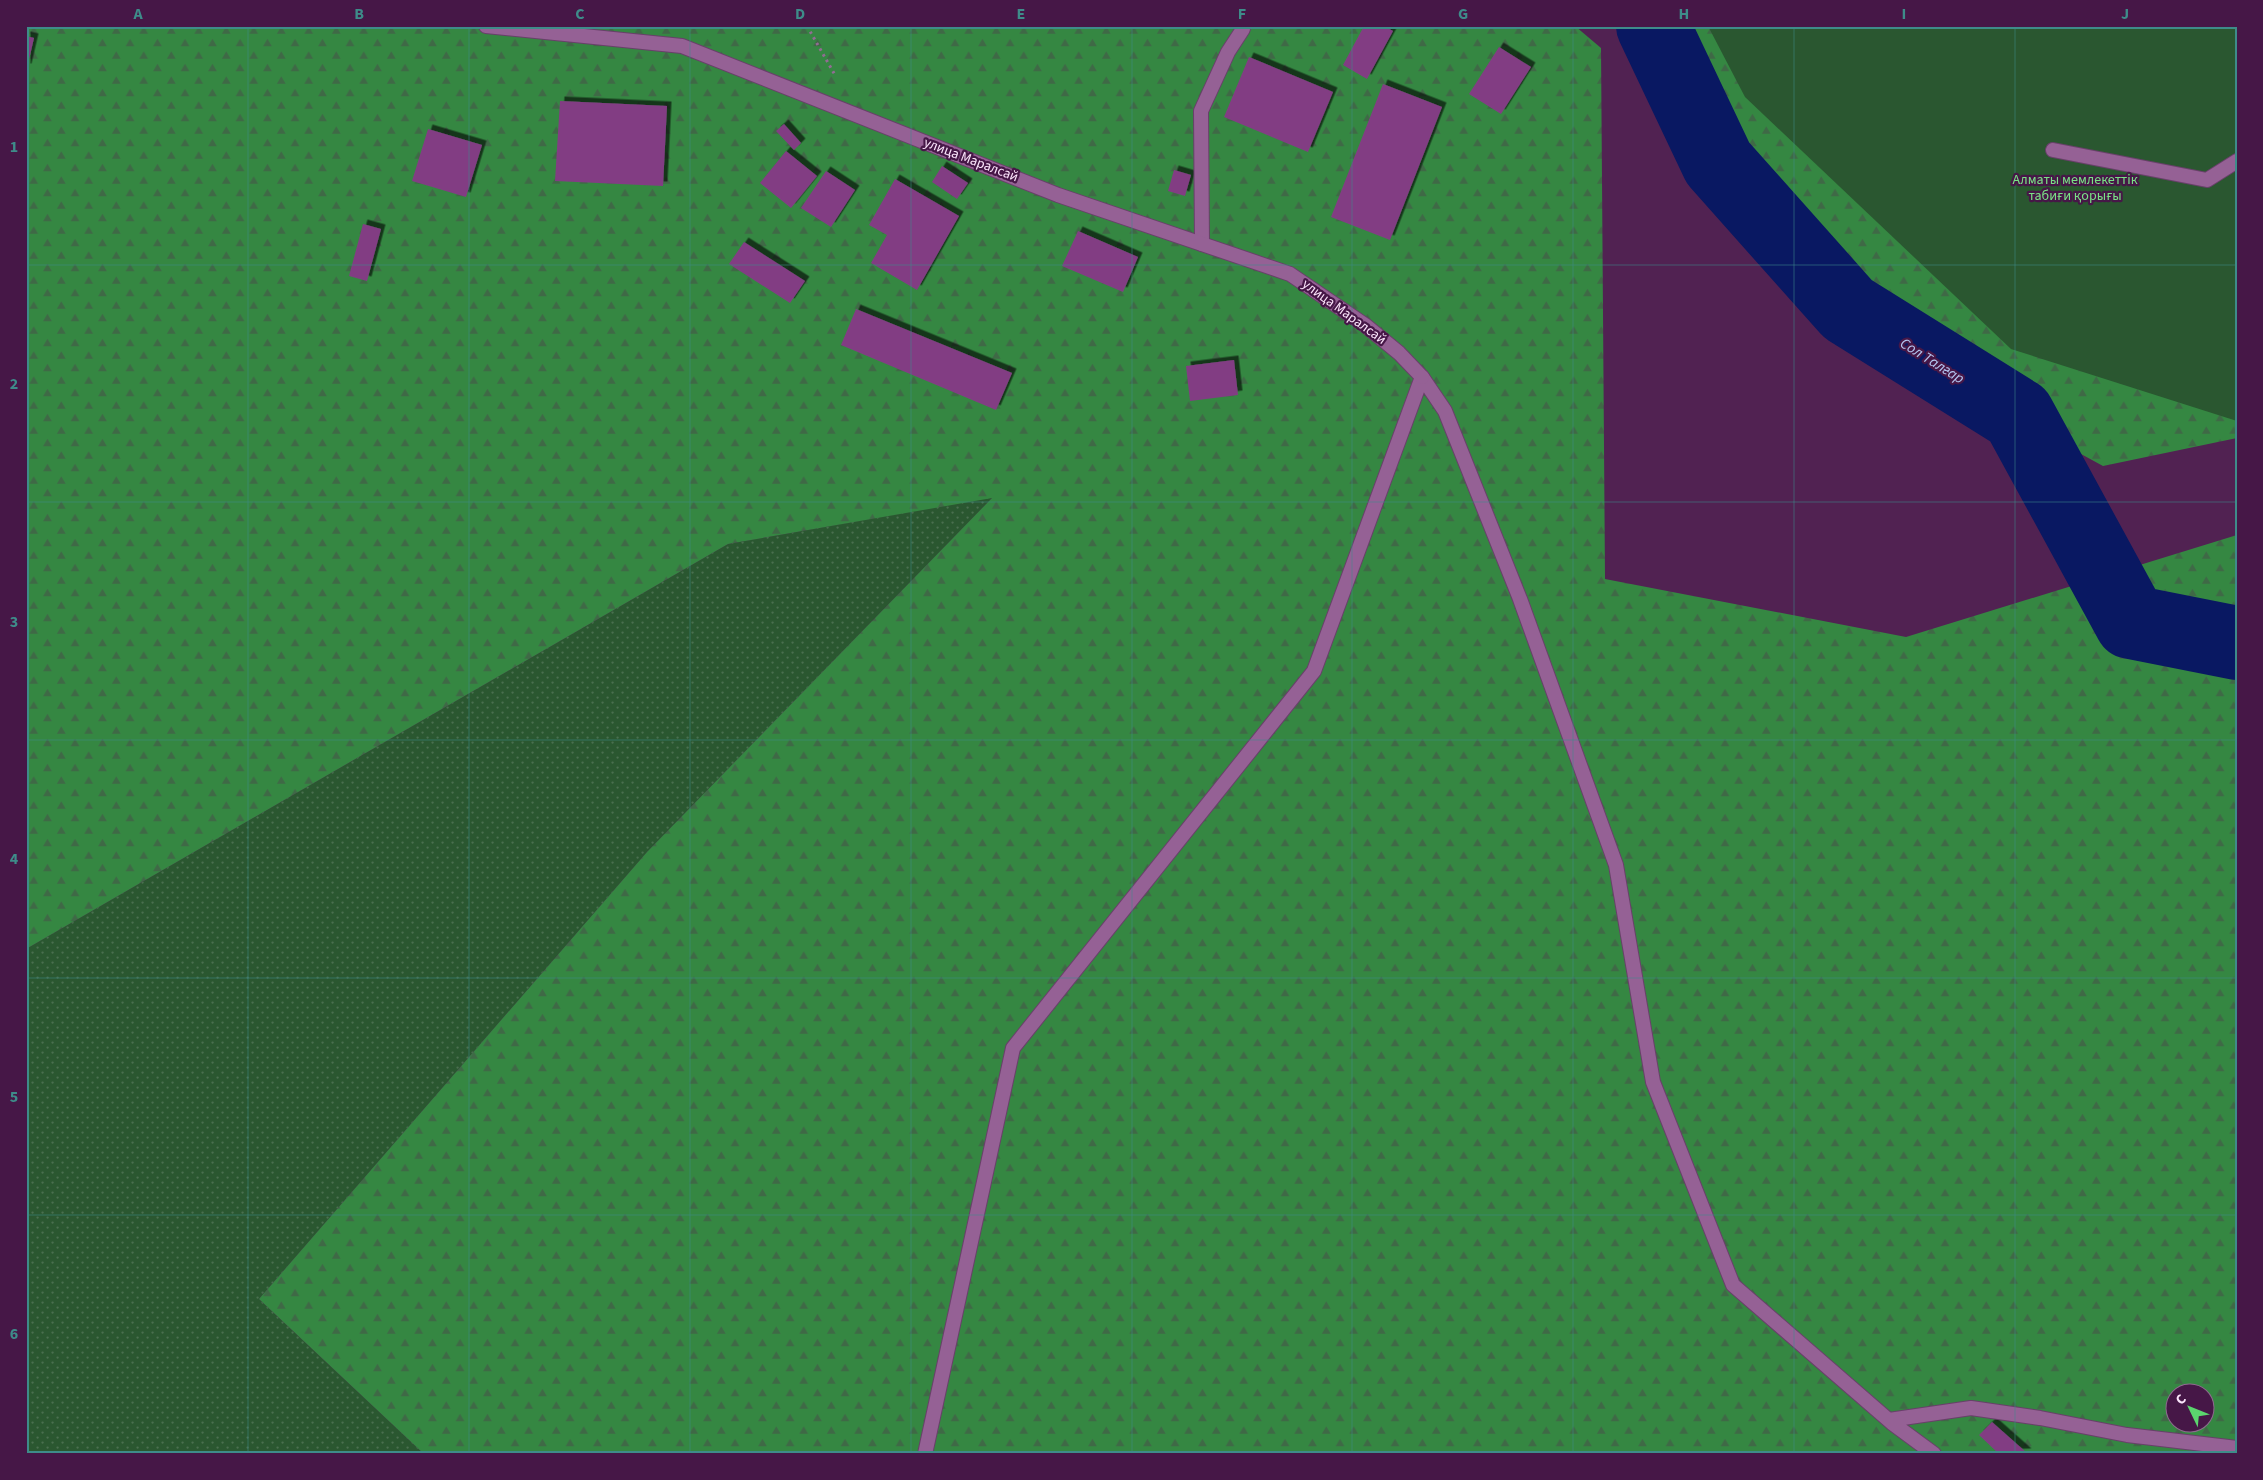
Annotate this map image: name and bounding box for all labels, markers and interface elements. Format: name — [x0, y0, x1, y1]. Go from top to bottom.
text: A — [132, 3, 143, 25]
text: B — [354, 3, 364, 25]
text: C — [575, 3, 585, 25]
text: D — [795, 3, 805, 25]
text: E — [1017, 3, 1025, 25]
text: F — [1238, 3, 1246, 25]
text: G — [1458, 3, 1468, 25]
text: H — [1679, 3, 1689, 25]
text: I — [1902, 3, 1906, 25]
text: J — [2121, 3, 2129, 25]
street label: улица Маралсай — [921, 133, 1021, 187]
text: 1 — [10, 136, 18, 158]
park label: Алматы мемлекеттік табиғи қорығы — [2012, 170, 2138, 206]
street label: улица Маралсай — [1298, 275, 1390, 349]
water label: Сол Талғар — [1896, 333, 1968, 389]
text: 2 — [10, 373, 18, 395]
text: 3 — [10, 611, 18, 633]
text: 4 — [10, 848, 19, 870]
text: 5 — [10, 1086, 18, 1108]
text: 6 — [10, 1323, 18, 1345]
north arrow — [2166, 1382, 2216, 1432]
text: С — [2171, 1390, 2191, 1410]

